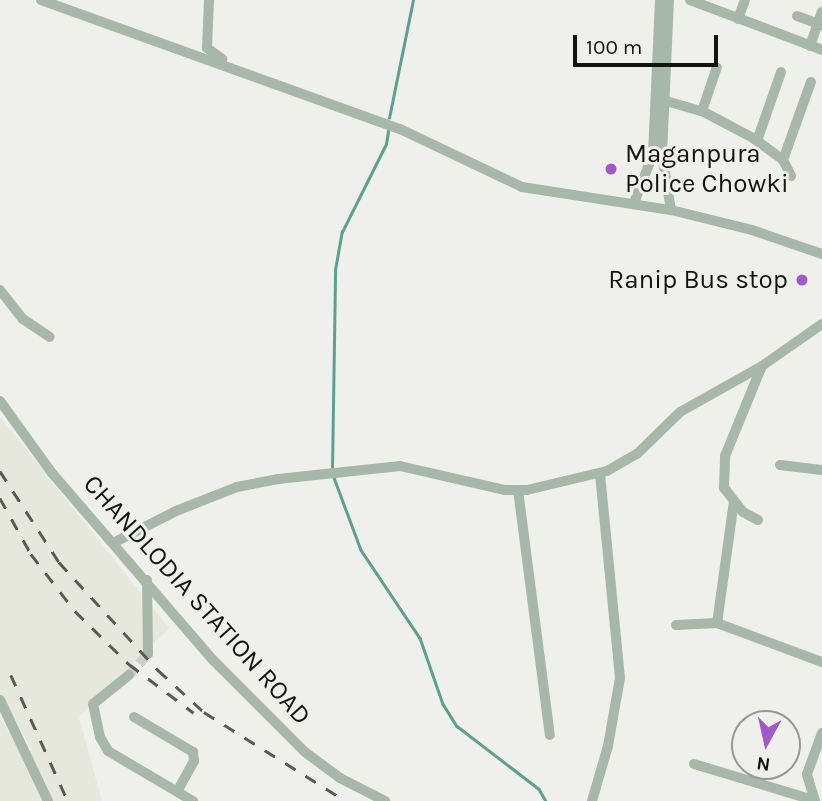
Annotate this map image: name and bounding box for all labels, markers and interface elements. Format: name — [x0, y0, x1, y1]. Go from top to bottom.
scale bar — [577, 21, 722, 65]
text: 100 m — [586, 35, 643, 59]
place label: Maganpura Police Chowki — [625, 138, 789, 200]
marker: Maganpura Police Chowki — [603, 161, 619, 177]
place label: Ranip Bus stop — [608, 264, 788, 296]
marker: Ranip Bus stop — [794, 272, 810, 288]
street label: CHANDLODIA STATION ROAD — [77, 469, 317, 731]
north arrow — [731, 710, 801, 780]
text: N — [755, 752, 772, 776]

